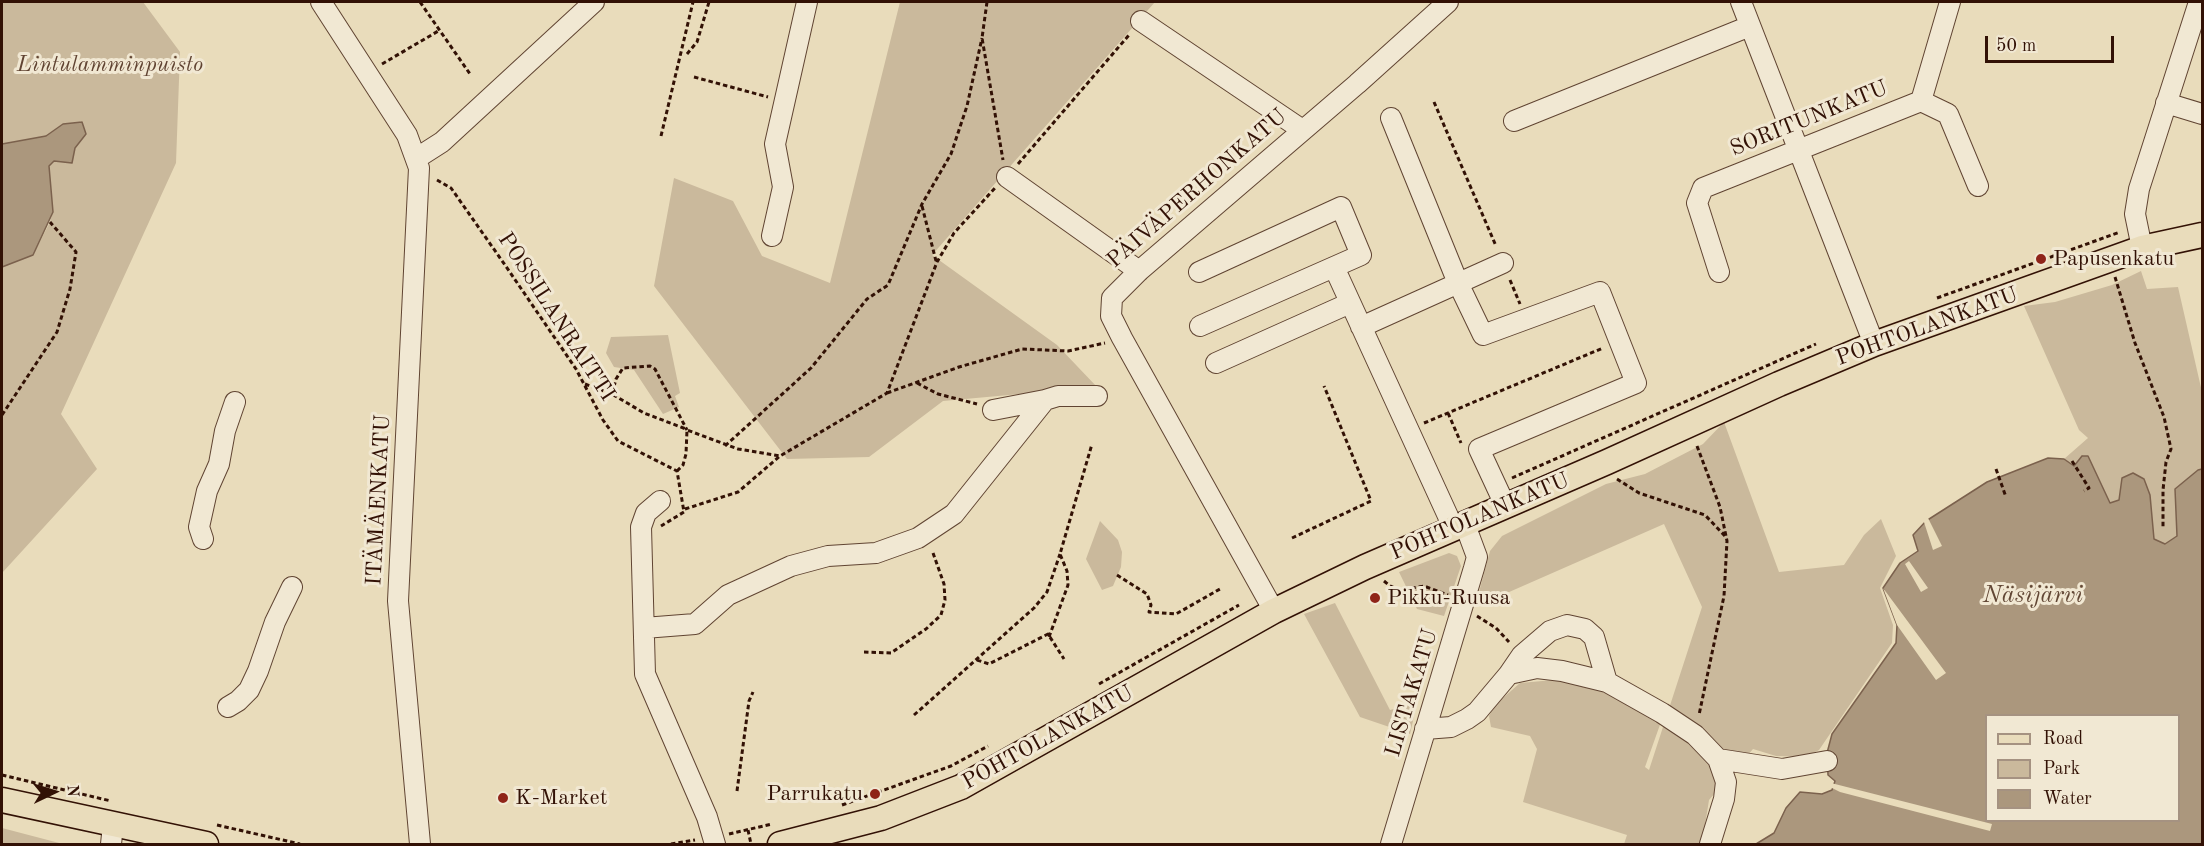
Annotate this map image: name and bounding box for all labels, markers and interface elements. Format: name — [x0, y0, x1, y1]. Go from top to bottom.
scale bar — [1988, 24, 2117, 62]
text: 50 m — [1996, 37, 2036, 55]
park label: Lintulamminpuisto — [17, 52, 203, 78]
street label: SORITUNKATU — [1726, 75, 1892, 163]
street label: PÄIVÄPERHONKATU — [1102, 104, 1292, 274]
street label: POSSILANRAITTI — [492, 228, 620, 406]
place label: Papusenkatu — [2053, 246, 2174, 272]
marker: Papusenkatu — [2034, 252, 2048, 266]
street label: POHTOLANKATU — [1832, 282, 2022, 372]
street label: ITÄMÄENKATU — [361, 414, 397, 586]
street label: POHTOLANKATU — [1387, 467, 1573, 567]
water label: Näsijärvi — [1983, 582, 2083, 610]
place label: Pikku-Ruusa — [1387, 585, 1510, 611]
marker: Pikku-Ruusa — [1368, 591, 1382, 605]
street label: LISTAKATU — [1380, 626, 1444, 760]
street label: POHTOLANKATU — [958, 680, 1138, 796]
legend — [1985, 714, 2180, 822]
text: Road — [2043, 730, 2083, 748]
text: Park — [2043, 760, 2080, 778]
north arrow — [24, 762, 84, 822]
place label: Parrukatu — [767, 781, 863, 807]
text: N — [64, 784, 80, 797]
place label: K-Market — [515, 785, 607, 811]
marker: Parrukatu — [868, 787, 882, 801]
text: Water — [2043, 790, 2092, 808]
marker: K-Market — [496, 791, 510, 805]

